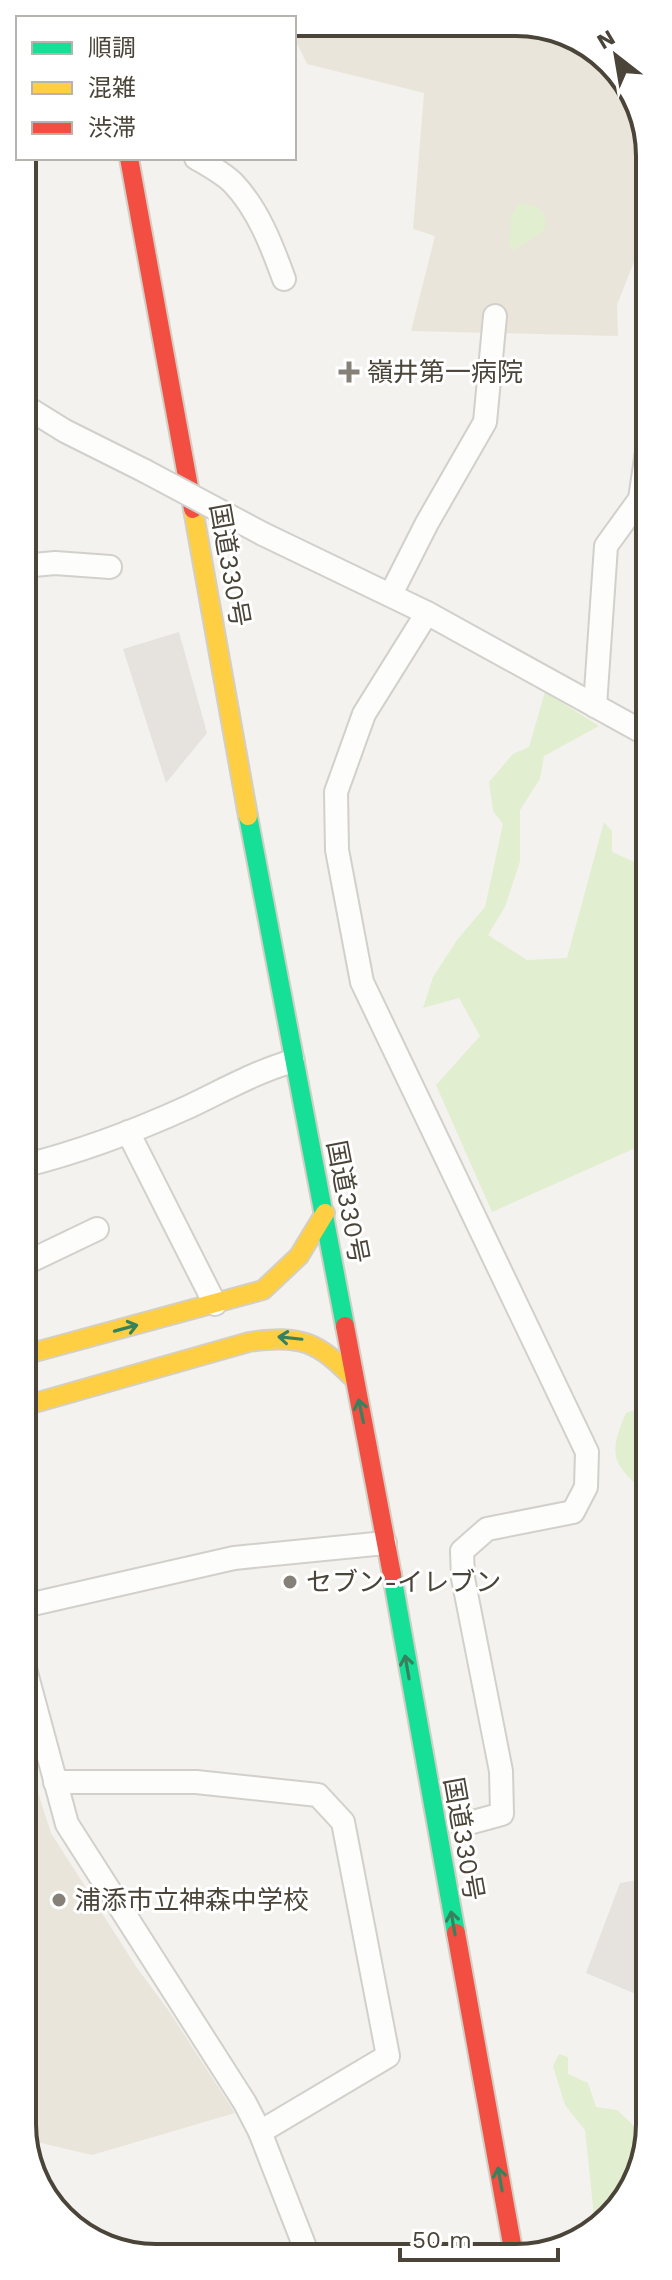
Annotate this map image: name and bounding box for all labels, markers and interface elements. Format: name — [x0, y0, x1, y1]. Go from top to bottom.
legend — [16, 16, 296, 160]
north arrow — [576, 16, 656, 96]
text: N — [593, 24, 619, 54]
text: 順調 — [88, 34, 136, 62]
text: 混雑 — [88, 74, 136, 102]
text: 渋滞 — [88, 114, 136, 142]
place label: 嶺井第一病院 — [367, 357, 523, 387]
marker: 嶺井第一病院 — [338, 361, 360, 383]
street label: 国道330号 — [204, 501, 256, 629]
street label: 国道330号 — [321, 1138, 375, 1266]
one-way arrow — [113, 1319, 139, 1334]
one-way arrow — [277, 1331, 304, 1346]
one-way arrow — [352, 1399, 367, 1425]
place label: セブン-イレブン — [306, 1567, 501, 1597]
marker: セブン-イレブン — [281, 1573, 299, 1591]
one-way arrow — [398, 1655, 413, 1680]
street label: 国道330号 — [438, 1775, 490, 1903]
place label: 浦添市立神森中学校 — [75, 1885, 309, 1915]
marker: 浦添市立神森中学校 — [50, 1891, 68, 1909]
one-way arrow — [444, 1911, 459, 1936]
one-way arrow — [491, 2167, 506, 2192]
scale bar — [400, 2212, 558, 2262]
text: 50 m — [412, 2226, 472, 2254]

